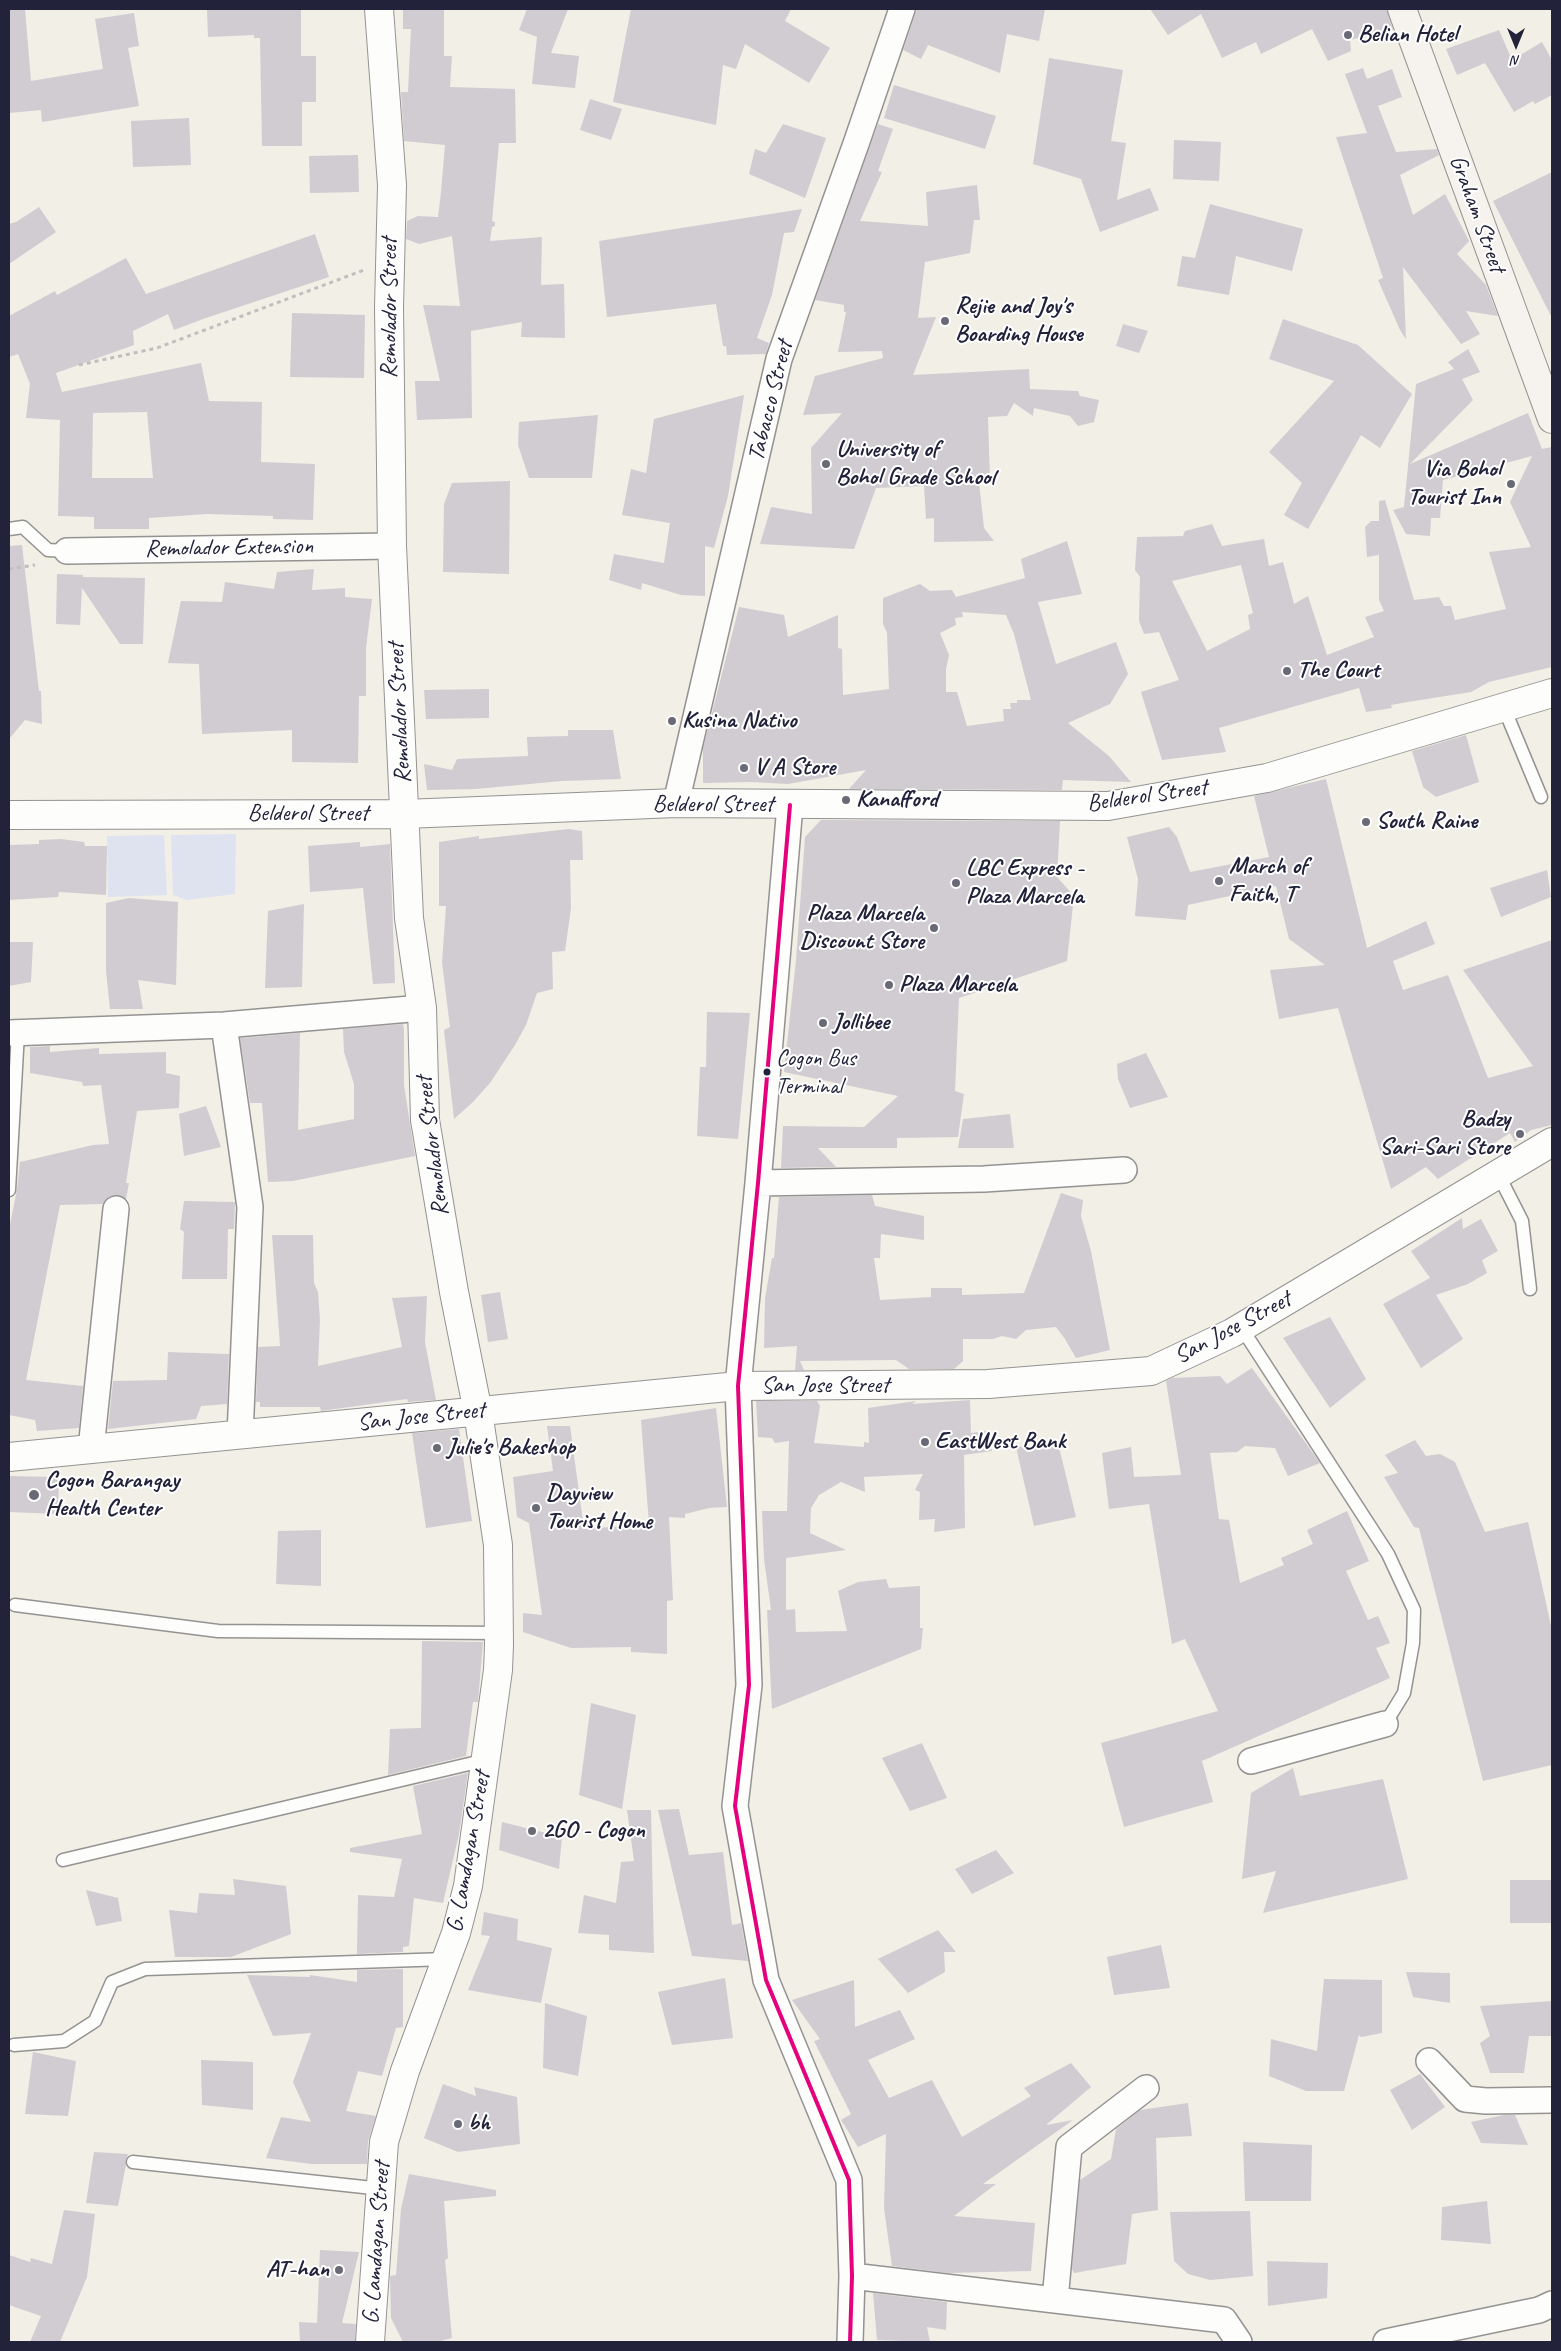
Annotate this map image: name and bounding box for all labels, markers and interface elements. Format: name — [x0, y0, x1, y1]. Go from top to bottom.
north arrow — [1491, 20, 1541, 70]
place label: Belian Hotel — [1358, 21, 1457, 49]
marker: Belian Hotel — [1342, 29, 1354, 41]
text: N — [1512, 52, 1520, 69]
street label: Graham Street — [1442, 151, 1512, 277]
street label: Remolador Street — [376, 238, 404, 378]
place label: Rejie and Joy's Boarding House — [955, 293, 1082, 349]
marker: Rejie and Joy's Boarding House — [939, 315, 951, 327]
street label: Tabacco Street — [742, 338, 800, 464]
place label: University of Bohol Grade School — [836, 436, 995, 492]
place label: Via Bohol Tourist Inn — [1407, 456, 1501, 512]
marker: University of Bohol Grade School — [820, 458, 832, 470]
marker: Via Bohol Tourist Inn — [1505, 478, 1517, 490]
street label: Remolador Extension — [145, 532, 313, 564]
street label: Remolador Street — [382, 642, 418, 784]
place label: The Court — [1297, 657, 1379, 685]
marker: The Court — [1281, 665, 1293, 677]
place label: Kusina Nativo — [682, 707, 796, 735]
marker: Kusina Nativo — [666, 715, 678, 727]
place label: V A Store — [754, 754, 835, 782]
marker: V A Store — [738, 762, 750, 774]
street label: Belderol Street — [1085, 773, 1209, 819]
place label: Kanafford — [856, 786, 938, 814]
street label: Belderol Street — [652, 791, 774, 819]
marker: Kanafford — [840, 794, 852, 806]
street label: Belderol Street — [247, 800, 369, 828]
place label: South Raine — [1376, 808, 1477, 836]
marker: South Raine — [1360, 816, 1372, 828]
place label: March of Faith, T — [1229, 853, 1307, 909]
place label: LBC Express - Plaza Marcela — [966, 855, 1084, 911]
marker: March of Faith, T — [1213, 875, 1225, 887]
marker: LBC Express - Plaza Marcela — [950, 877, 962, 889]
place label: Plaza Marcela Discount Store — [800, 900, 924, 956]
marker: Plaza Marcela Discount Store — [928, 922, 940, 934]
place label: Plaza Marcela — [899, 971, 1016, 999]
marker: Plaza Marcela — [883, 979, 895, 991]
place label: Jollibee — [833, 1009, 889, 1037]
marker: Jollibee — [817, 1017, 829, 1029]
place label: Cogon Bus Terminal — [776, 1045, 855, 1099]
marker: Cogon Bus Terminal — [762, 1067, 772, 1077]
street label: Remolador Street — [410, 1074, 456, 1218]
place label: Badzy Sari-Sari Store — [1379, 1106, 1510, 1162]
marker: Badzy Sari-Sari Store — [1514, 1128, 1526, 1140]
street label: San Jose Street — [1170, 1285, 1296, 1371]
street label: San Jose Street — [761, 1372, 889, 1400]
street label: San Jose Street — [356, 1396, 486, 1438]
place label: EastWest Bank — [935, 1428, 1066, 1456]
place label: Julie's Bakeshop — [447, 1434, 575, 1462]
marker: EastWest Bank — [919, 1436, 931, 1448]
marker: Julie's Bakeshop — [431, 1442, 443, 1454]
place label: Cogon Barangay Health Center — [45, 1467, 179, 1523]
place label: Dayview Tourist Home — [546, 1480, 652, 1536]
marker: Cogon Barangay Health Center — [27, 1488, 41, 1502]
marker: Dayview Tourist Home — [530, 1502, 542, 1514]
street label: G. Lamdagan Street — [441, 1769, 497, 1935]
place label: 2GO - Cogon — [542, 1817, 645, 1845]
marker: 2GO - Cogon — [526, 1825, 538, 1837]
place label: bh — [468, 2110, 490, 2138]
marker: bh — [452, 2118, 464, 2130]
street label: G. Lamdagan Street — [357, 2161, 397, 2325]
place label: AT-han — [266, 2256, 329, 2284]
marker: AT-han — [333, 2264, 345, 2276]

